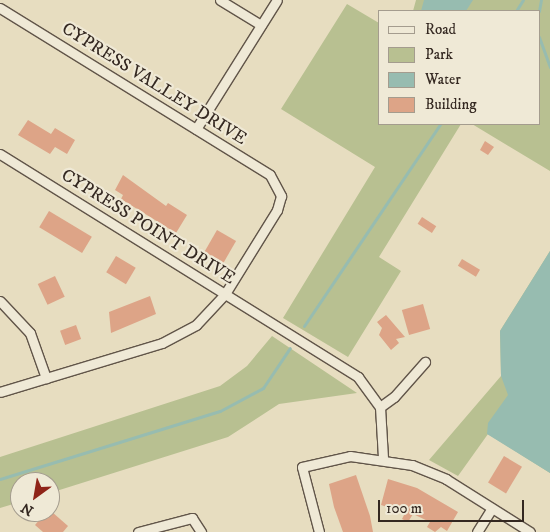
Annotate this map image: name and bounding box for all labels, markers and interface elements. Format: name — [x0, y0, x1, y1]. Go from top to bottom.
legend — [378, 10, 540, 125]
street label: CYPRESS VALLEY DRIVE — [57, 18, 251, 150]
text: Road — [425, 20, 456, 39]
text: Park — [425, 45, 453, 64]
text: Water — [425, 70, 461, 89]
text: Building — [425, 95, 477, 114]
street label: CYPRESS POINT DRIVE — [57, 165, 239, 289]
north arrow — [10, 472, 60, 522]
scale bar — [380, 490, 526, 522]
text: N — [18, 498, 37, 520]
text: 100 m — [386, 499, 422, 518]

